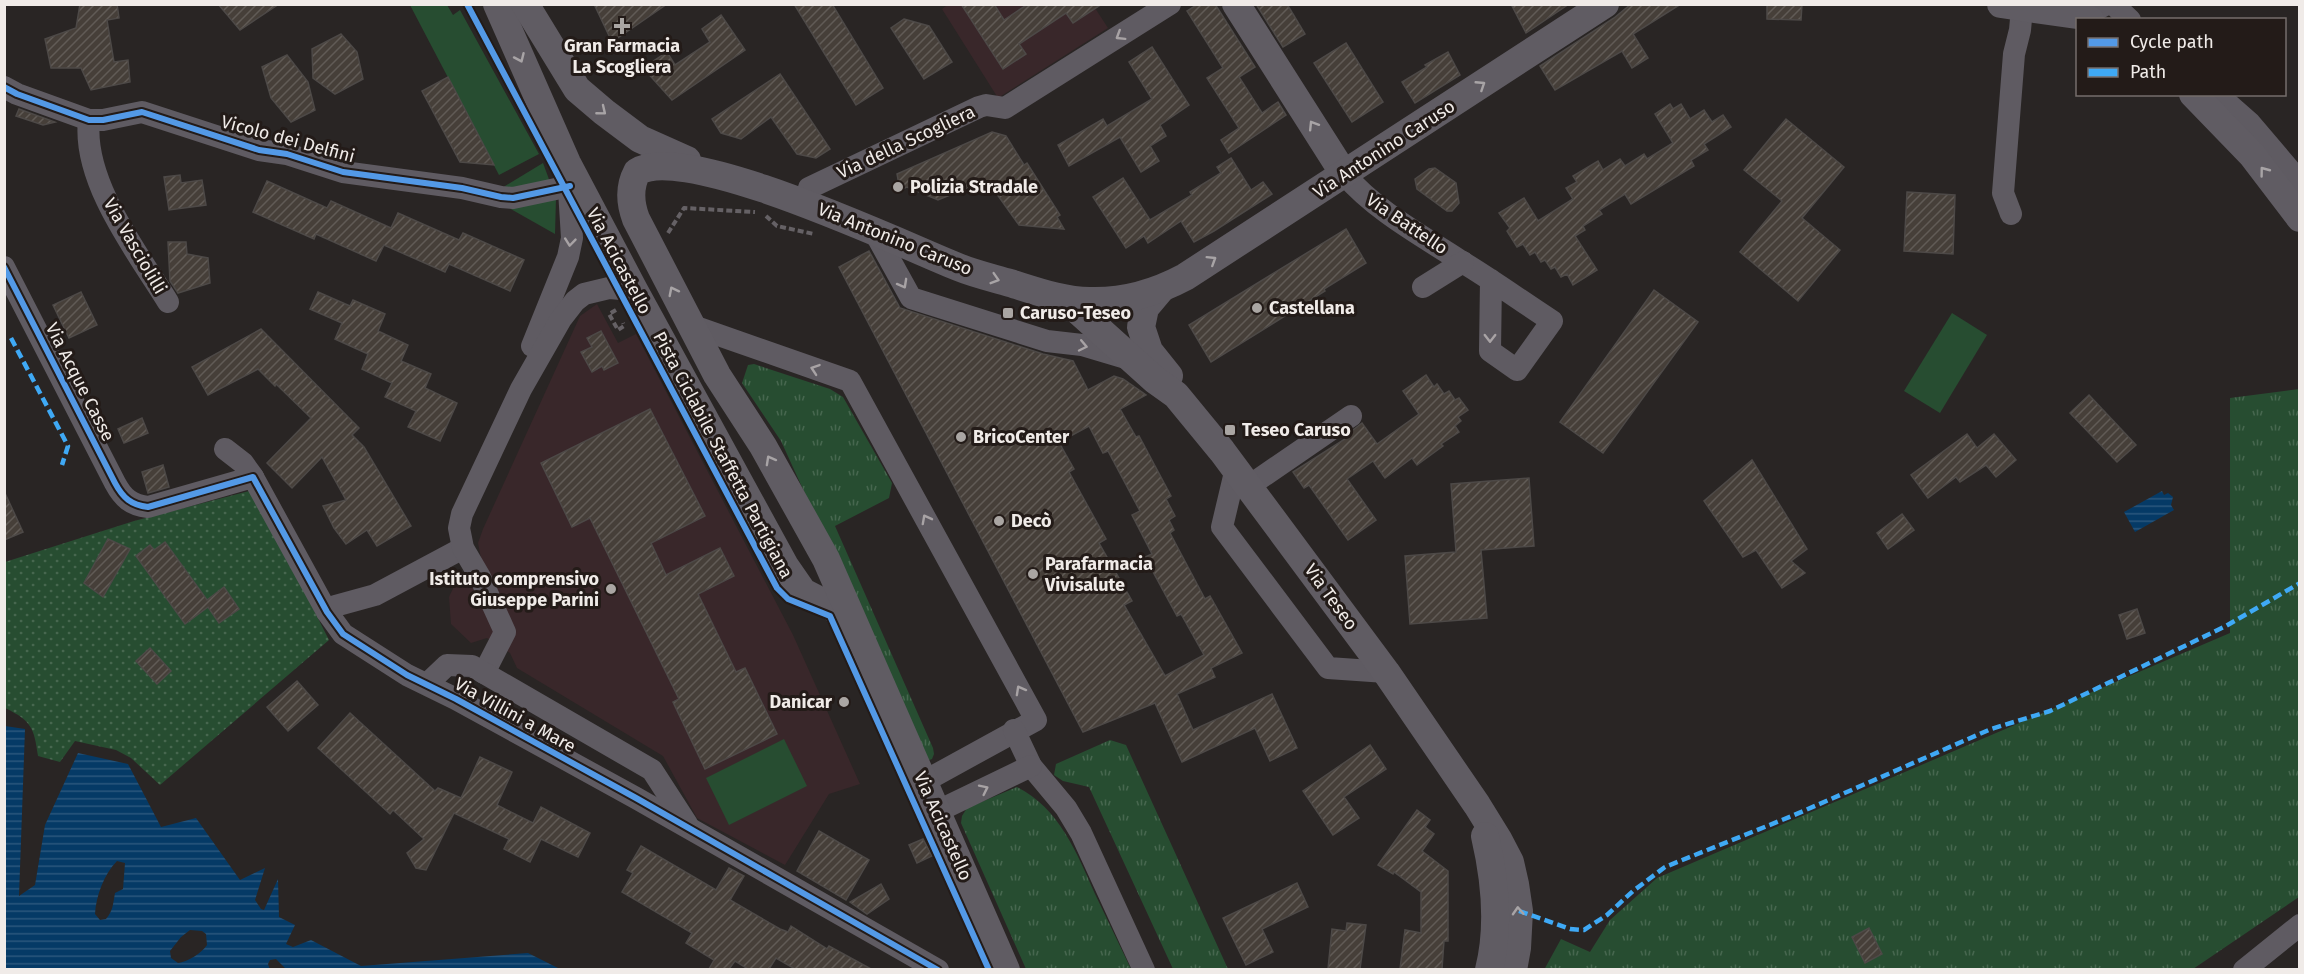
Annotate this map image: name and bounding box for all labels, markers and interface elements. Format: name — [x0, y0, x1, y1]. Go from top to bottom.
legend — [2076, 18, 2286, 96]
marker: Gran Farmacia La Scogliera — [615, 19, 629, 33]
one-way arrow — [1116, 28, 1127, 39]
text: Cycle path — [2130, 31, 2214, 53]
place label: Gran Farmacia La Scogliera — [564, 35, 680, 78]
one-way arrow — [513, 52, 525, 63]
text: Path — [2130, 61, 2166, 83]
one-way arrow — [1474, 81, 1485, 92]
street label: Via Antonino Caruso — [1309, 95, 1459, 203]
street label: Via della Scogliera — [834, 100, 978, 184]
one-way arrow — [595, 103, 606, 114]
street label: Vicolo dei Delfini — [219, 111, 357, 167]
one-way arrow — [1308, 121, 1320, 131]
one-way arrow — [2261, 166, 2272, 177]
place label: Polizia Stradale — [910, 176, 1038, 198]
marker: Polizia Stradale — [891, 180, 905, 194]
street label: Via Battello — [1362, 189, 1452, 259]
street label: Via Vasciolilli — [99, 194, 171, 298]
street label: Via Antonino Caruso — [815, 198, 975, 280]
street label: Via Acicastello — [582, 204, 656, 318]
one-way arrow — [564, 238, 577, 247]
one-way arrow — [1205, 256, 1216, 267]
one-way arrow — [989, 272, 1000, 284]
one-way arrow — [896, 278, 907, 288]
one-way arrow — [669, 287, 680, 298]
place label: Castellana — [1269, 297, 1355, 319]
marker: Castellana — [1250, 301, 1264, 315]
place label: Caruso-Teseo — [1020, 302, 1131, 324]
marker: Caruso-Teseo — [1001, 306, 1015, 320]
street label: Via Acque Casse — [41, 319, 119, 445]
street label: Pista Ciclabile Staffetta Partigiana — [648, 328, 798, 582]
one-way arrow — [1484, 334, 1496, 343]
one-way arrow — [1077, 339, 1087, 352]
one-way arrow — [810, 363, 821, 376]
place label: Teseo Caruso — [1242, 419, 1351, 441]
marker: Teseo Caruso — [1223, 423, 1237, 437]
place label: BricoCenter — [973, 426, 1070, 448]
marker: BricoCenter — [954, 430, 968, 444]
one-way arrow — [766, 456, 777, 466]
place label: Decò — [1011, 510, 1051, 532]
marker: Decò — [992, 514, 1006, 528]
one-way arrow — [922, 515, 933, 525]
place label: Parafarmacia Vivisalute — [1044, 553, 1153, 596]
street label: Via Teseo — [1300, 560, 1362, 634]
marker: Parafarmacia Vivisalute — [1026, 567, 1040, 581]
place label: Istituto comprensivo Giuseppe Parini — [429, 568, 599, 611]
marker: Istituto comprensivo Giuseppe Parini — [604, 582, 618, 596]
street label: Via Villini a Mare — [450, 673, 580, 757]
one-way arrow — [1016, 686, 1027, 696]
place label: Danicar — [770, 691, 833, 713]
marker: Danicar — [837, 695, 851, 709]
street label: Via Acicastello — [909, 768, 977, 884]
one-way arrow — [977, 784, 988, 796]
one-way arrow — [1511, 907, 1524, 916]

